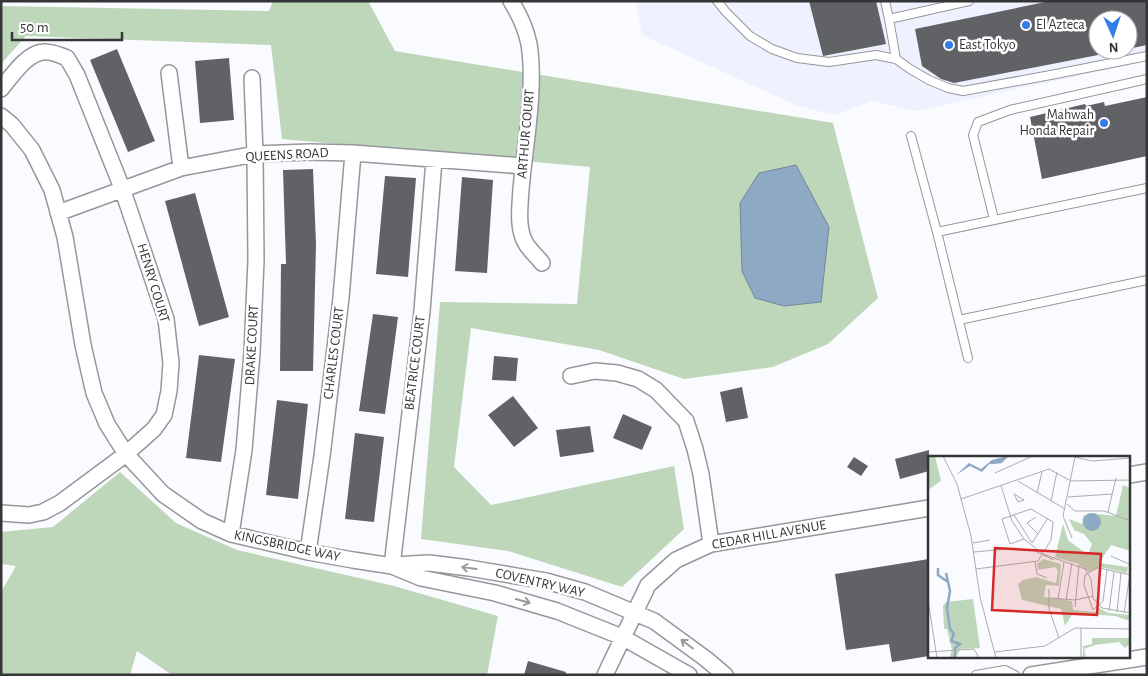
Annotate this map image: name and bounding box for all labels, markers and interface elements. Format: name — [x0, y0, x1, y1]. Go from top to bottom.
scale bar — [12, 10, 122, 42]
north arrow — [1088, 10, 1138, 60]
place label: El Azteca — [1036, 18, 1085, 32]
marker: El Azteca — [1020, 19, 1032, 31]
text: 50 m — [20, 20, 49, 35]
place label: East Tokyo — [959, 38, 1016, 52]
marker: East Tokyo — [943, 39, 955, 51]
text: N — [1108, 40, 1119, 54]
street label: ARTHUR COURT — [515, 89, 537, 179]
place label: Mahwah Honda Repair — [1019, 108, 1094, 138]
marker: Mahwah Honda Repair — [1098, 117, 1110, 129]
street label: QUEENS ROAD — [245, 146, 329, 164]
street label: HENRY COURT — [134, 242, 172, 324]
street label: DRAKE COURT — [243, 304, 261, 386]
street label: CHARLES COURT — [321, 306, 347, 400]
street label: BEATRICE COURT — [402, 315, 428, 411]
inset map — [928, 456, 1130, 658]
street label: CEDAR HILL AVENUE — [711, 518, 827, 552]
street label: KINGSBRIDGE WAY — [233, 528, 342, 564]
one-way arrow — [462, 563, 478, 573]
street label: COVENTRY WAY — [494, 566, 586, 600]
one-way arrow — [514, 597, 530, 606]
one-way arrow — [680, 639, 694, 649]

